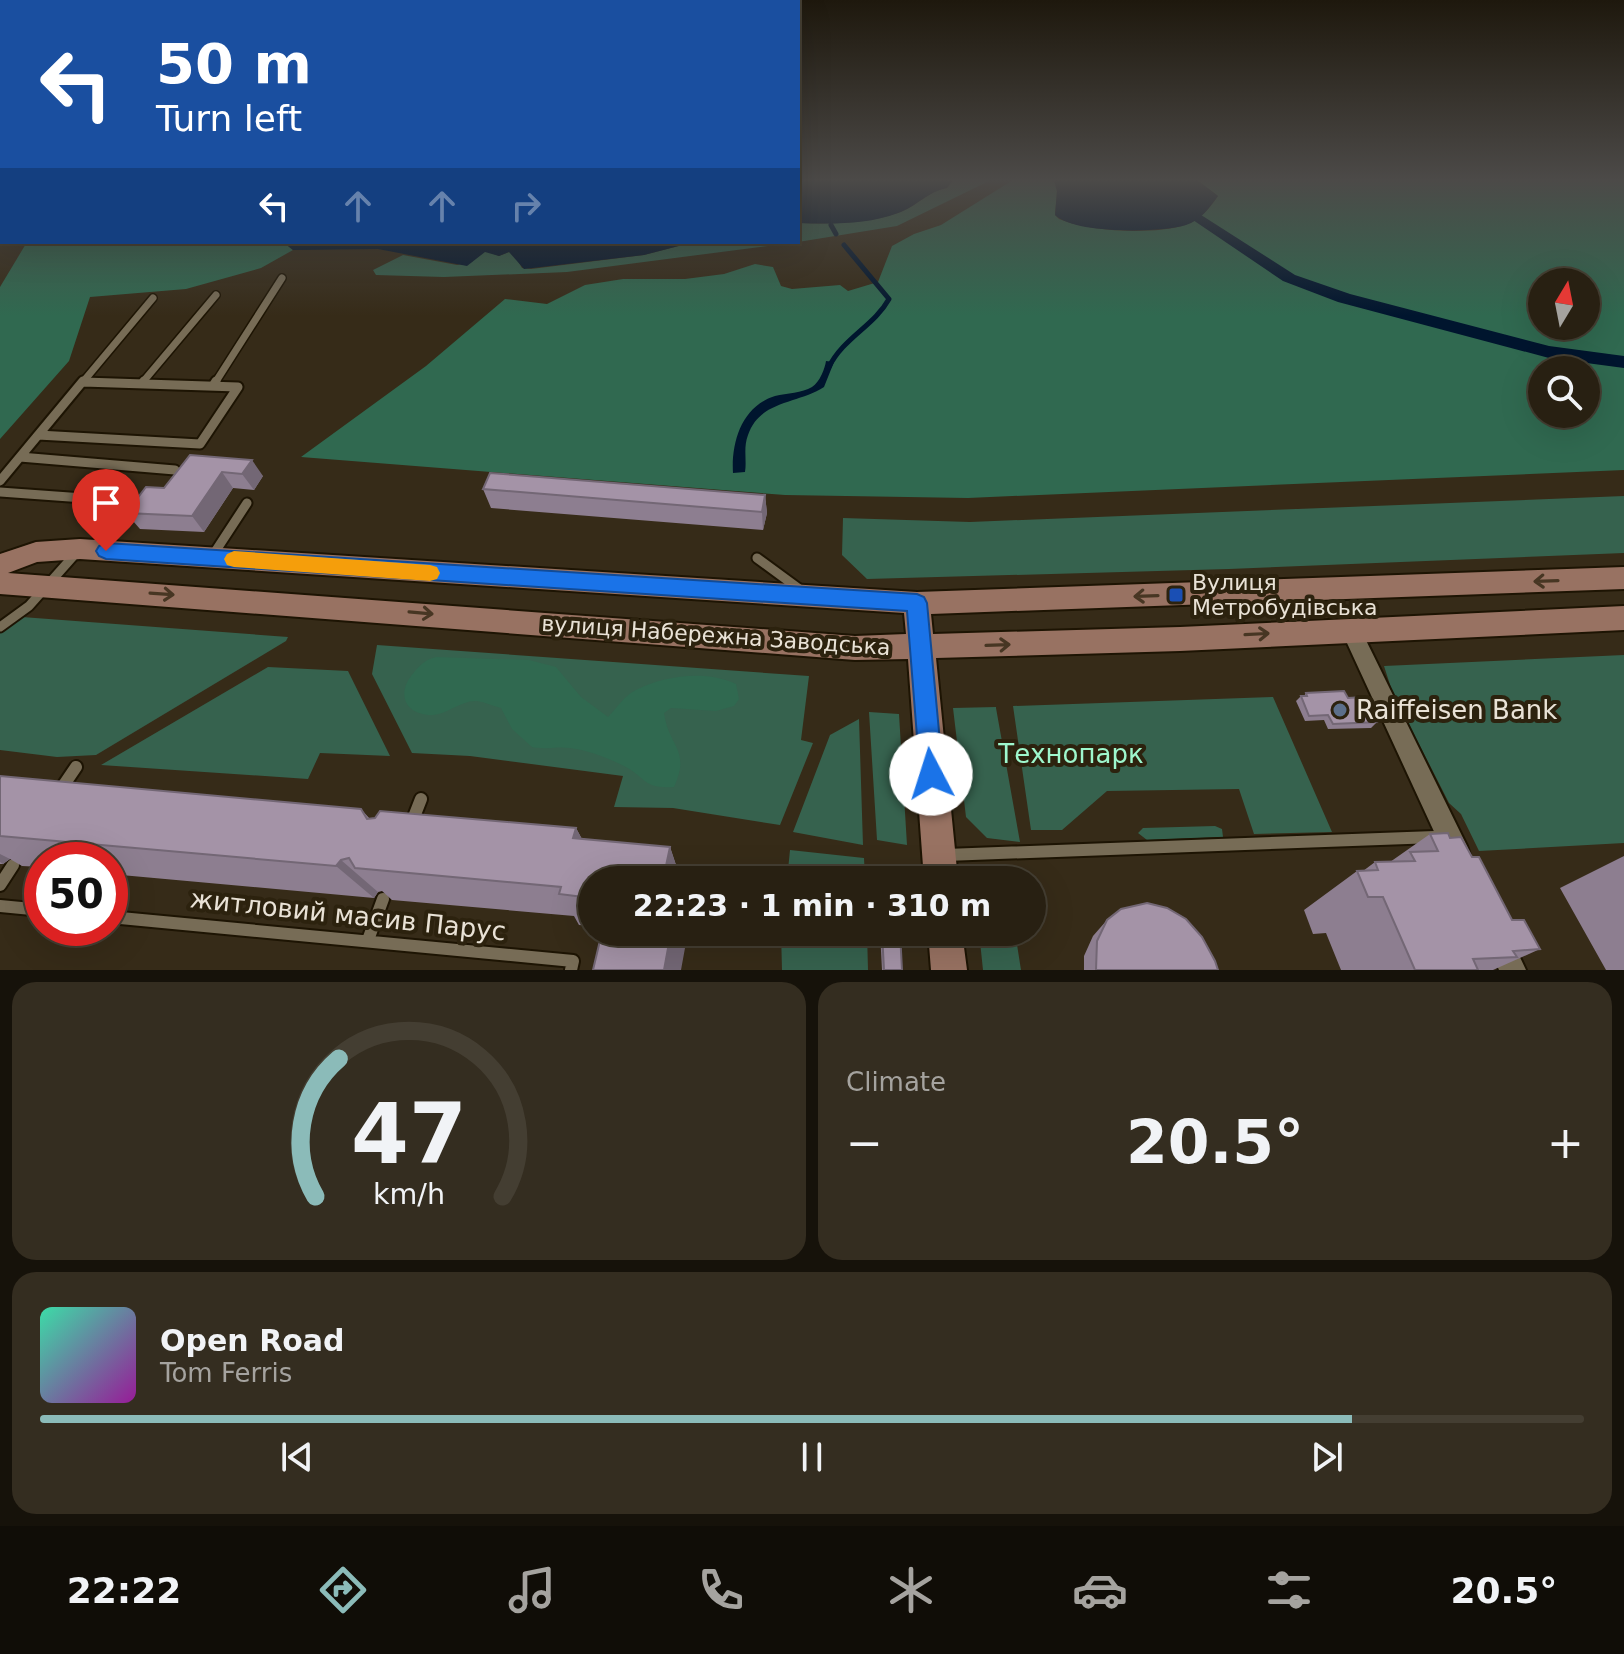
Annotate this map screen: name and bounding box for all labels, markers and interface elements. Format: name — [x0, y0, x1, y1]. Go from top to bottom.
text: 50 m — [156, 31, 312, 96]
icon: left — [24, 32, 128, 136]
text: Turn left — [156, 98, 302, 139]
icon: left — [252, 184, 296, 228]
icon: ahead — [336, 184, 380, 228]
icon: ahead — [420, 184, 464, 228]
icon: right — [504, 184, 548, 228]
north arrow — [1528, 268, 1600, 340]
map controls — [1528, 268, 1600, 428]
button: search — [1528, 356, 1600, 428]
pin — [72, 469, 140, 551]
icon: arrive — [84, 481, 128, 525]
place label: Вулиця Метробудівська — [1192, 570, 1377, 620]
one-way arrow — [1533, 574, 1560, 589]
marker: Вулиця Метробудівська — [1167, 586, 1185, 604]
one-way arrow — [148, 587, 175, 602]
one-way arrow — [1133, 588, 1160, 604]
one-way arrow — [407, 606, 434, 621]
street label: вулиця Набережна Заводська — [541, 611, 891, 660]
one-way arrow — [1243, 627, 1270, 642]
one-way arrow — [984, 638, 1011, 653]
place label: Raiffeisen Bank — [1356, 695, 1557, 725]
marker: Raiffeisen Bank — [1331, 701, 1349, 719]
position arrow — [889, 732, 973, 816]
park label: Технопарк — [997, 739, 1144, 769]
speed limit sign: 50 — [24, 842, 128, 946]
street label: житловий масив Парус — [189, 883, 507, 947]
text: 22:23 · 1 min · 310 m — [633, 888, 991, 923]
text: Climate — [846, 1067, 946, 1097]
text: 47 — [351, 1086, 467, 1183]
text: 20.5° — [1126, 1107, 1304, 1177]
text: − — [846, 1117, 883, 1168]
text: + — [1547, 1117, 1584, 1168]
text: km/h — [373, 1177, 445, 1211]
text: Open Road — [160, 1323, 345, 1358]
text: Tom Ferris — [160, 1358, 292, 1388]
icon: previous — [275, 1435, 319, 1479]
icon: pause — [790, 1435, 834, 1479]
icon: next — [1305, 1435, 1349, 1479]
icon: directions — [315, 1562, 371, 1618]
icon: music — [504, 1562, 560, 1618]
icon: phone — [693, 1562, 749, 1618]
icon: climate — [883, 1562, 939, 1618]
icon: car — [1072, 1562, 1128, 1618]
icon: filters — [1261, 1562, 1317, 1618]
text: 22:22 — [67, 1570, 181, 1611]
text: 20.5° — [1450, 1570, 1557, 1611]

